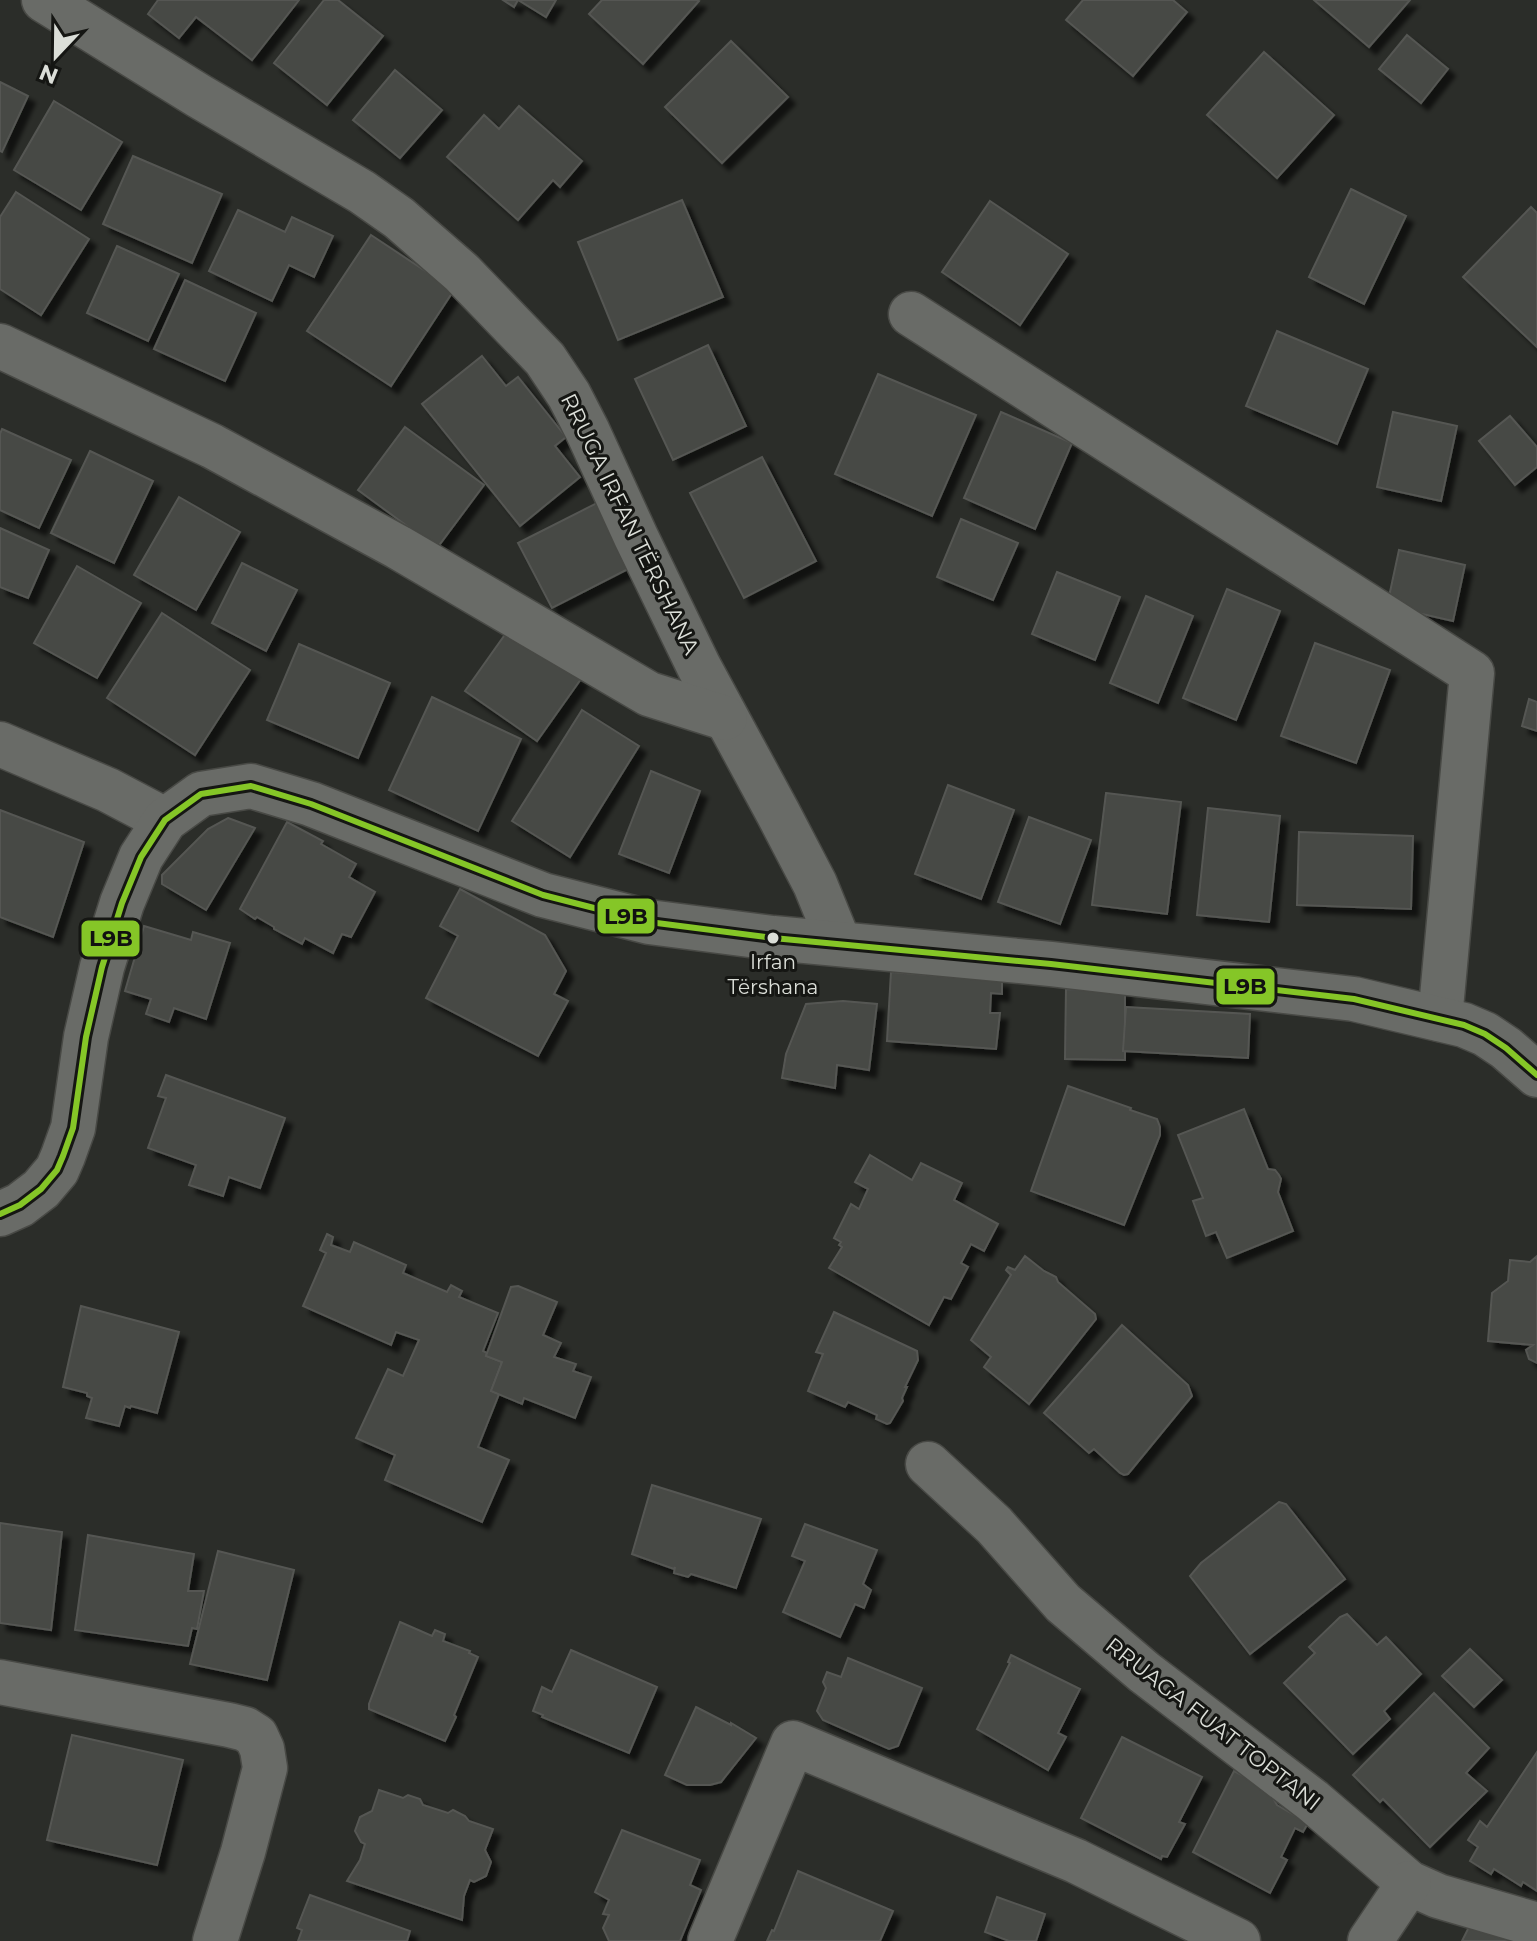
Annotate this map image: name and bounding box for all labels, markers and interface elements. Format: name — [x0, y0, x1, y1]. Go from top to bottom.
north arrow — [16, 16, 96, 96]
text: N — [35, 58, 62, 90]
street label: RRUGA IRFAN TËRSHANA — [555, 389, 705, 659]
line badge: L9B — [596, 897, 656, 935]
text: L9B — [604, 903, 648, 930]
line badge: L9B — [80, 919, 141, 958]
text: L9B — [89, 925, 133, 952]
marker: Irfan Tërshana — [765, 930, 781, 946]
place label: Irfan Tërshana — [728, 950, 818, 999]
line badge: L9B — [1215, 967, 1276, 1006]
text: L9B — [1223, 973, 1267, 1000]
street label: RRUAGA FUAT TOPTANI — [1100, 1632, 1326, 1816]

